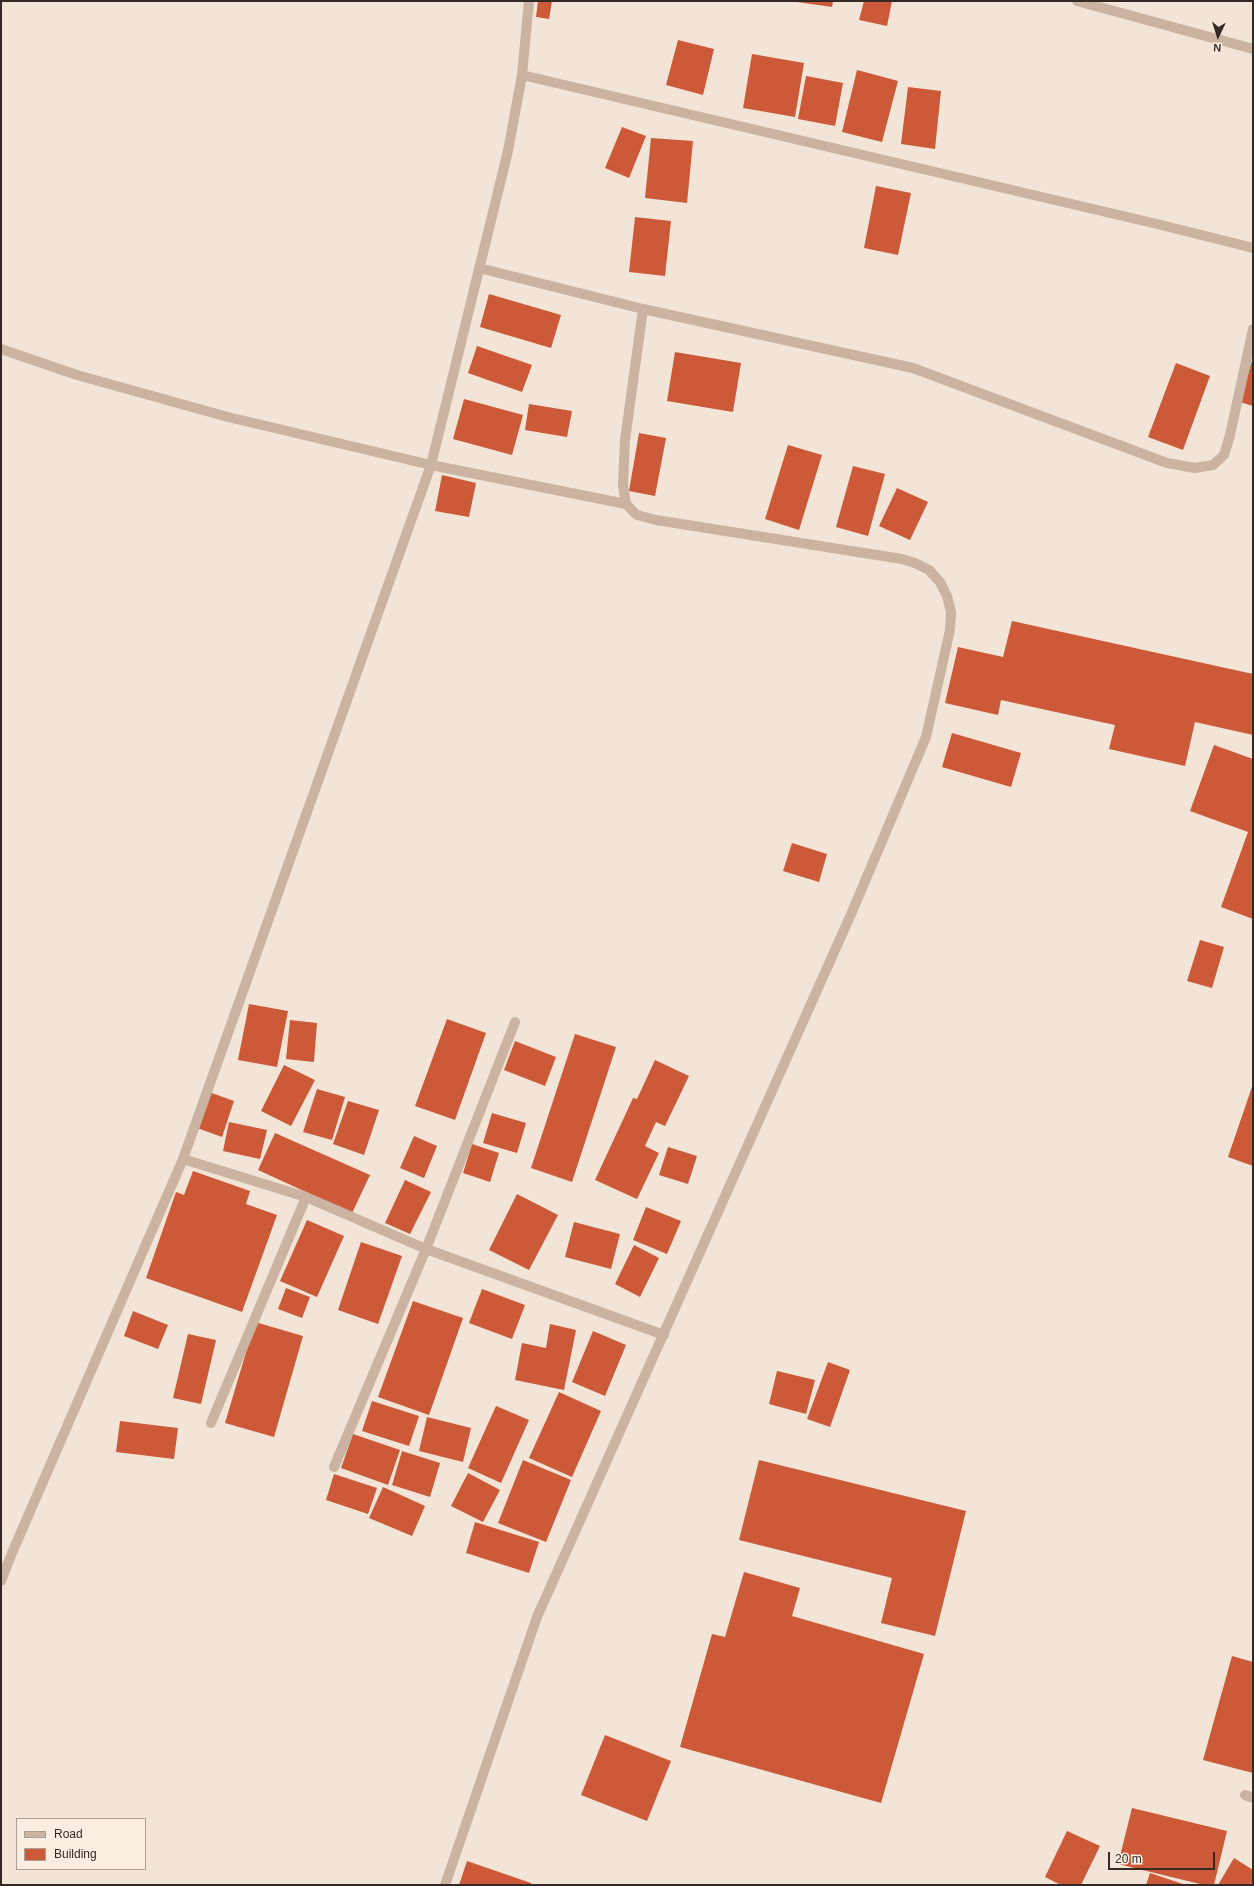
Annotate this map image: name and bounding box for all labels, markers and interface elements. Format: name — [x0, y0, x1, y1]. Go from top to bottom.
north arrow — [1198, 16, 1238, 56]
text: N — [1213, 42, 1222, 54]
legend — [16, 1818, 146, 1870]
text: Road — [54, 1827, 83, 1841]
scale bar — [1110, 1844, 1217, 1870]
text: Building — [54, 1847, 97, 1861]
text: 20 m — [1115, 1852, 1142, 1866]

